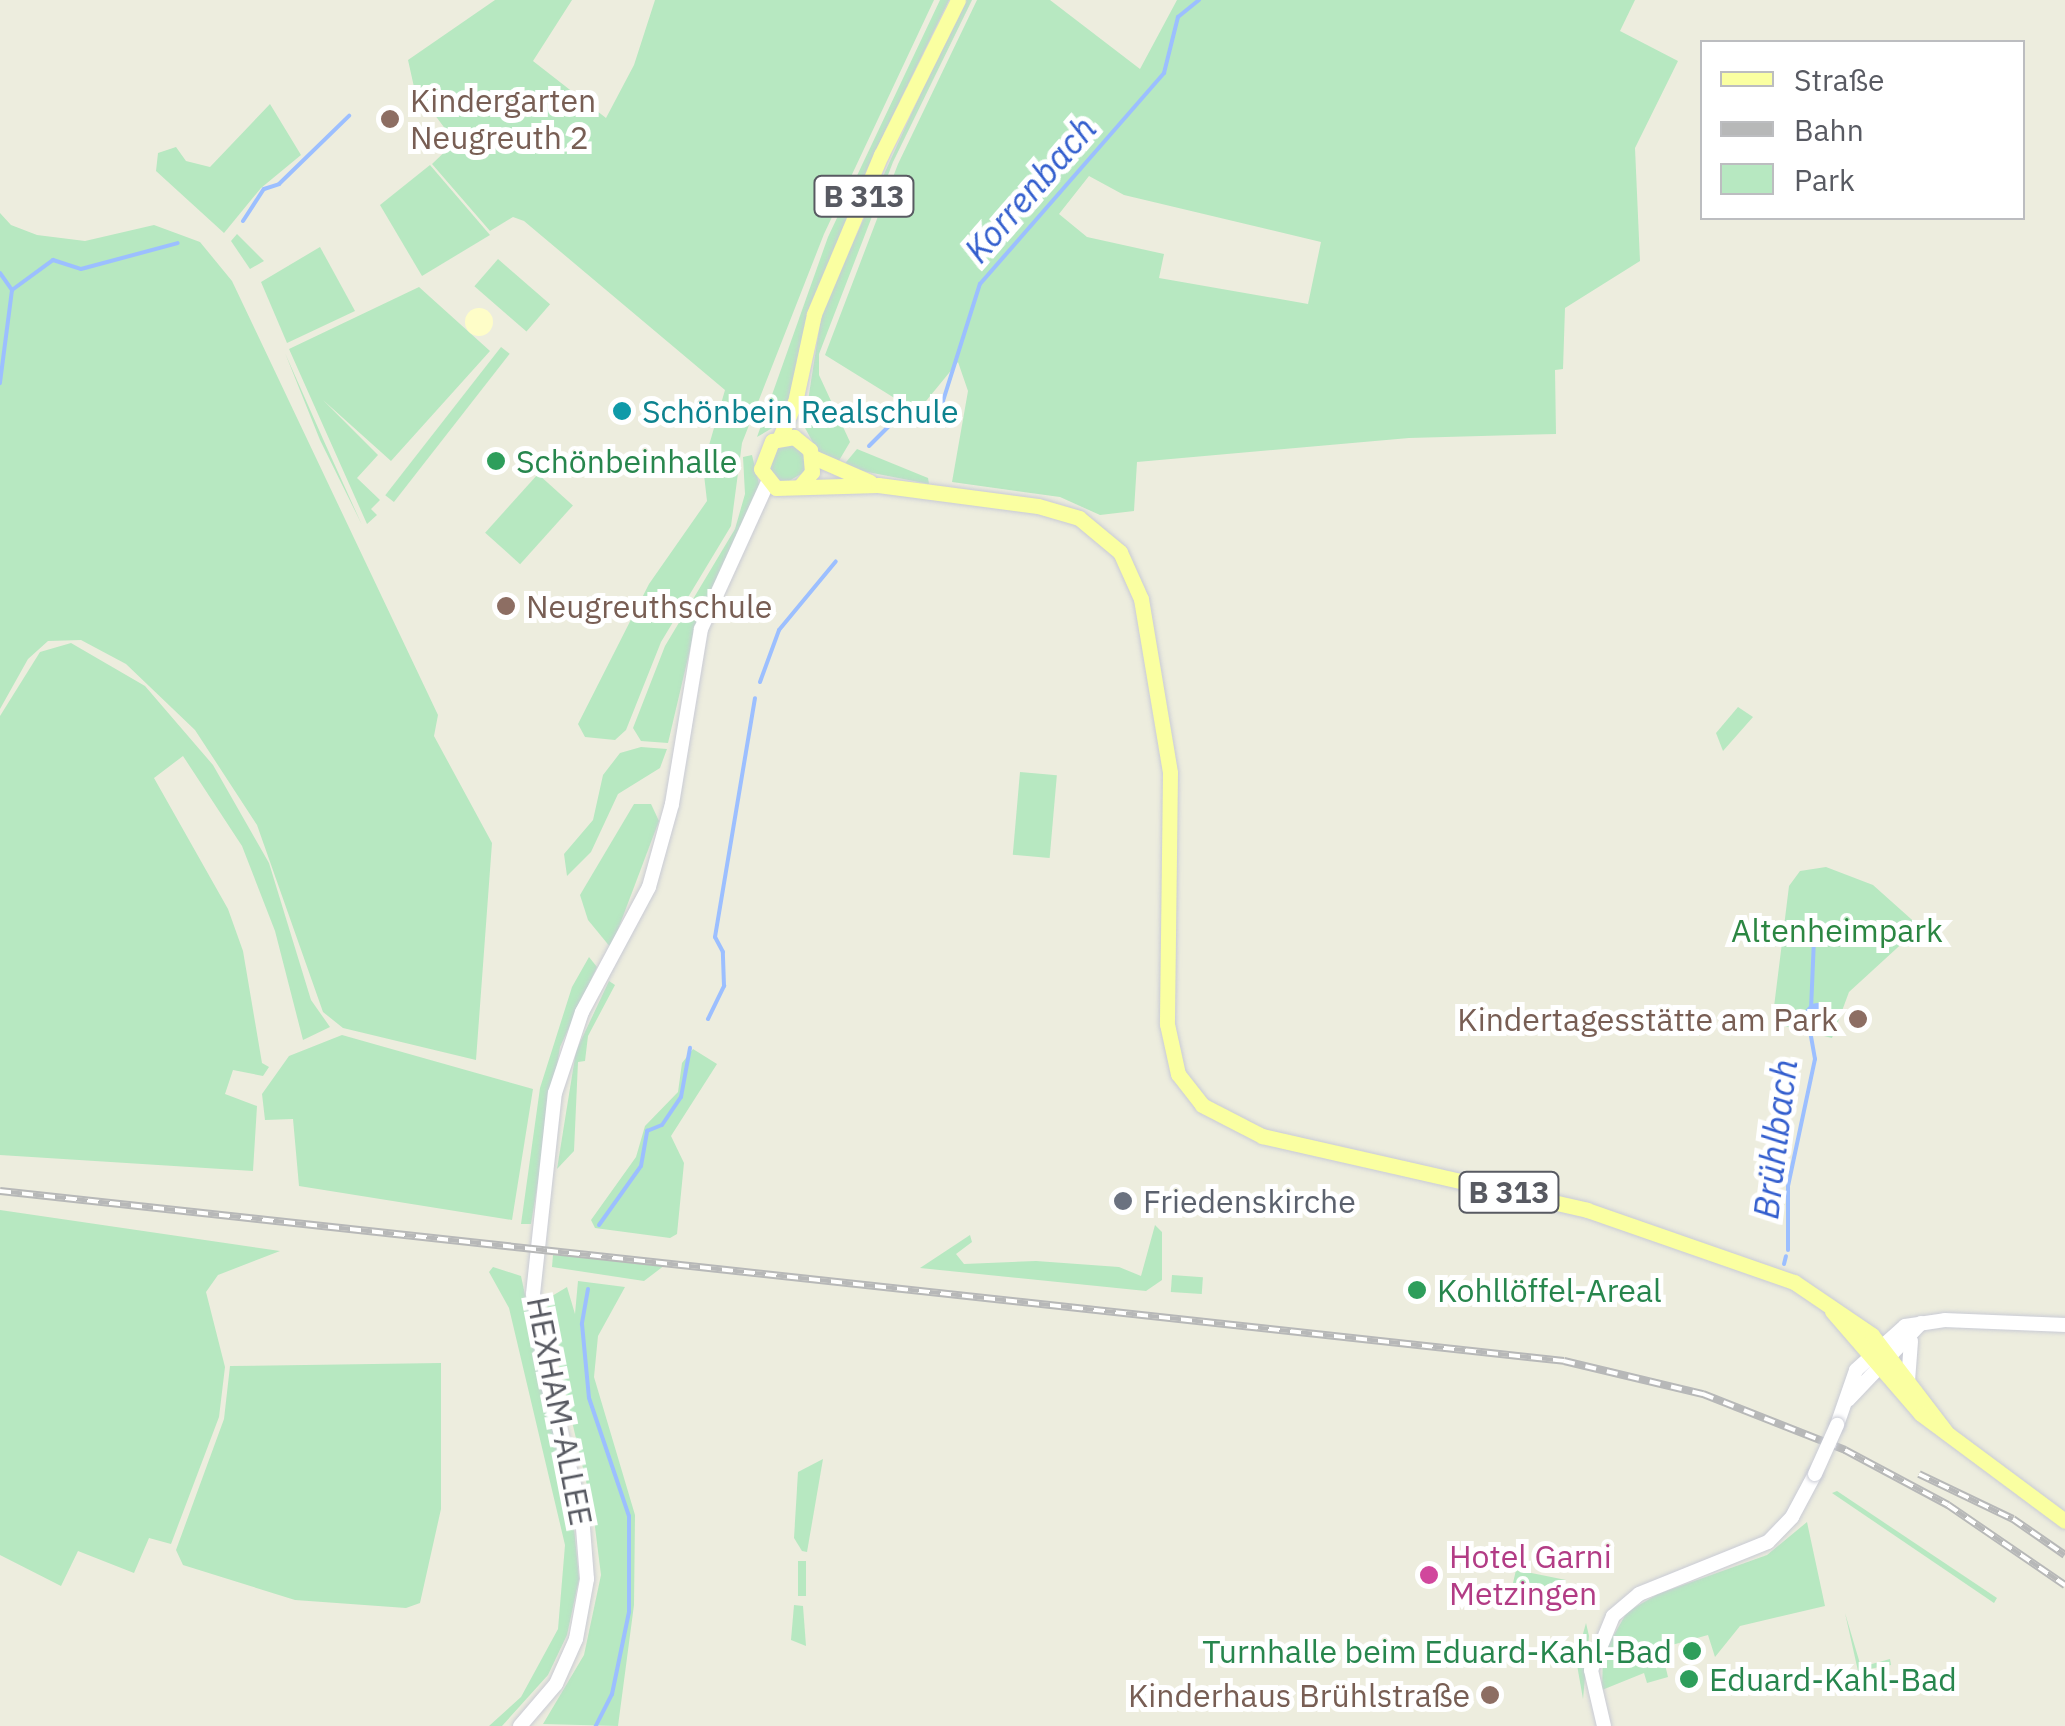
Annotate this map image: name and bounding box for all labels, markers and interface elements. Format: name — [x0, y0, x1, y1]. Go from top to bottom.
legend — [1700, 40, 2025, 220]
text: Straße — [1794, 60, 1885, 99]
place label: Kindergarten Neugreuth 2 — [410, 82, 596, 157]
water label: Korrenbach — [955, 107, 1105, 271]
marker: Kindergarten Neugreuth 2 — [379, 108, 401, 130]
text: Bahn — [1794, 110, 1864, 149]
text: Park — [1794, 160, 1855, 199]
road number: B 313 — [812, 171, 916, 221]
place label: Schönbein Realschule — [642, 392, 958, 430]
marker: Schönbein Realschule — [611, 400, 633, 422]
place label: Schönbeinhalle — [516, 442, 737, 480]
marker: Schönbeinhalle — [485, 450, 507, 472]
place label: Neugreuthschule — [526, 587, 772, 625]
marker: Neugreuthschule — [495, 595, 517, 617]
park label: Altenheimpark — [1731, 911, 1943, 949]
place label: Kindertagesstätte am Park — [1457, 1000, 1838, 1038]
marker: Kindertagesstätte am Park — [1847, 1008, 1869, 1030]
water label: Brühlbach — [1744, 1057, 1806, 1221]
road number: B 313 — [1456, 1167, 1562, 1217]
place label: Friedenskirche — [1143, 1182, 1356, 1220]
marker: Friedenskirche — [1112, 1190, 1134, 1212]
place label: Kohllöffel-Areal — [1437, 1271, 1662, 1309]
marker: Kohllöffel-Areal — [1406, 1279, 1428, 1301]
street label: HEXHAM-ALLEE — [519, 1293, 601, 1529]
place label: Hotel Garni Metzingen — [1449, 1538, 1612, 1613]
marker: Hotel Garni Metzingen — [1418, 1564, 1440, 1586]
place label: Turnhalle beim Eduard-Kahl-Bad — [1202, 1632, 1672, 1670]
marker: Turnhalle beim Eduard-Kahl-Bad — [1681, 1640, 1703, 1662]
place label: Eduard-Kahl-Bad — [1709, 1660, 1957, 1698]
marker: Eduard-Kahl-Bad — [1678, 1668, 1700, 1690]
place label: Kinderhaus Brühlstraße — [1128, 1676, 1470, 1714]
marker: Kinderhaus Brühlstraße — [1479, 1684, 1501, 1706]

